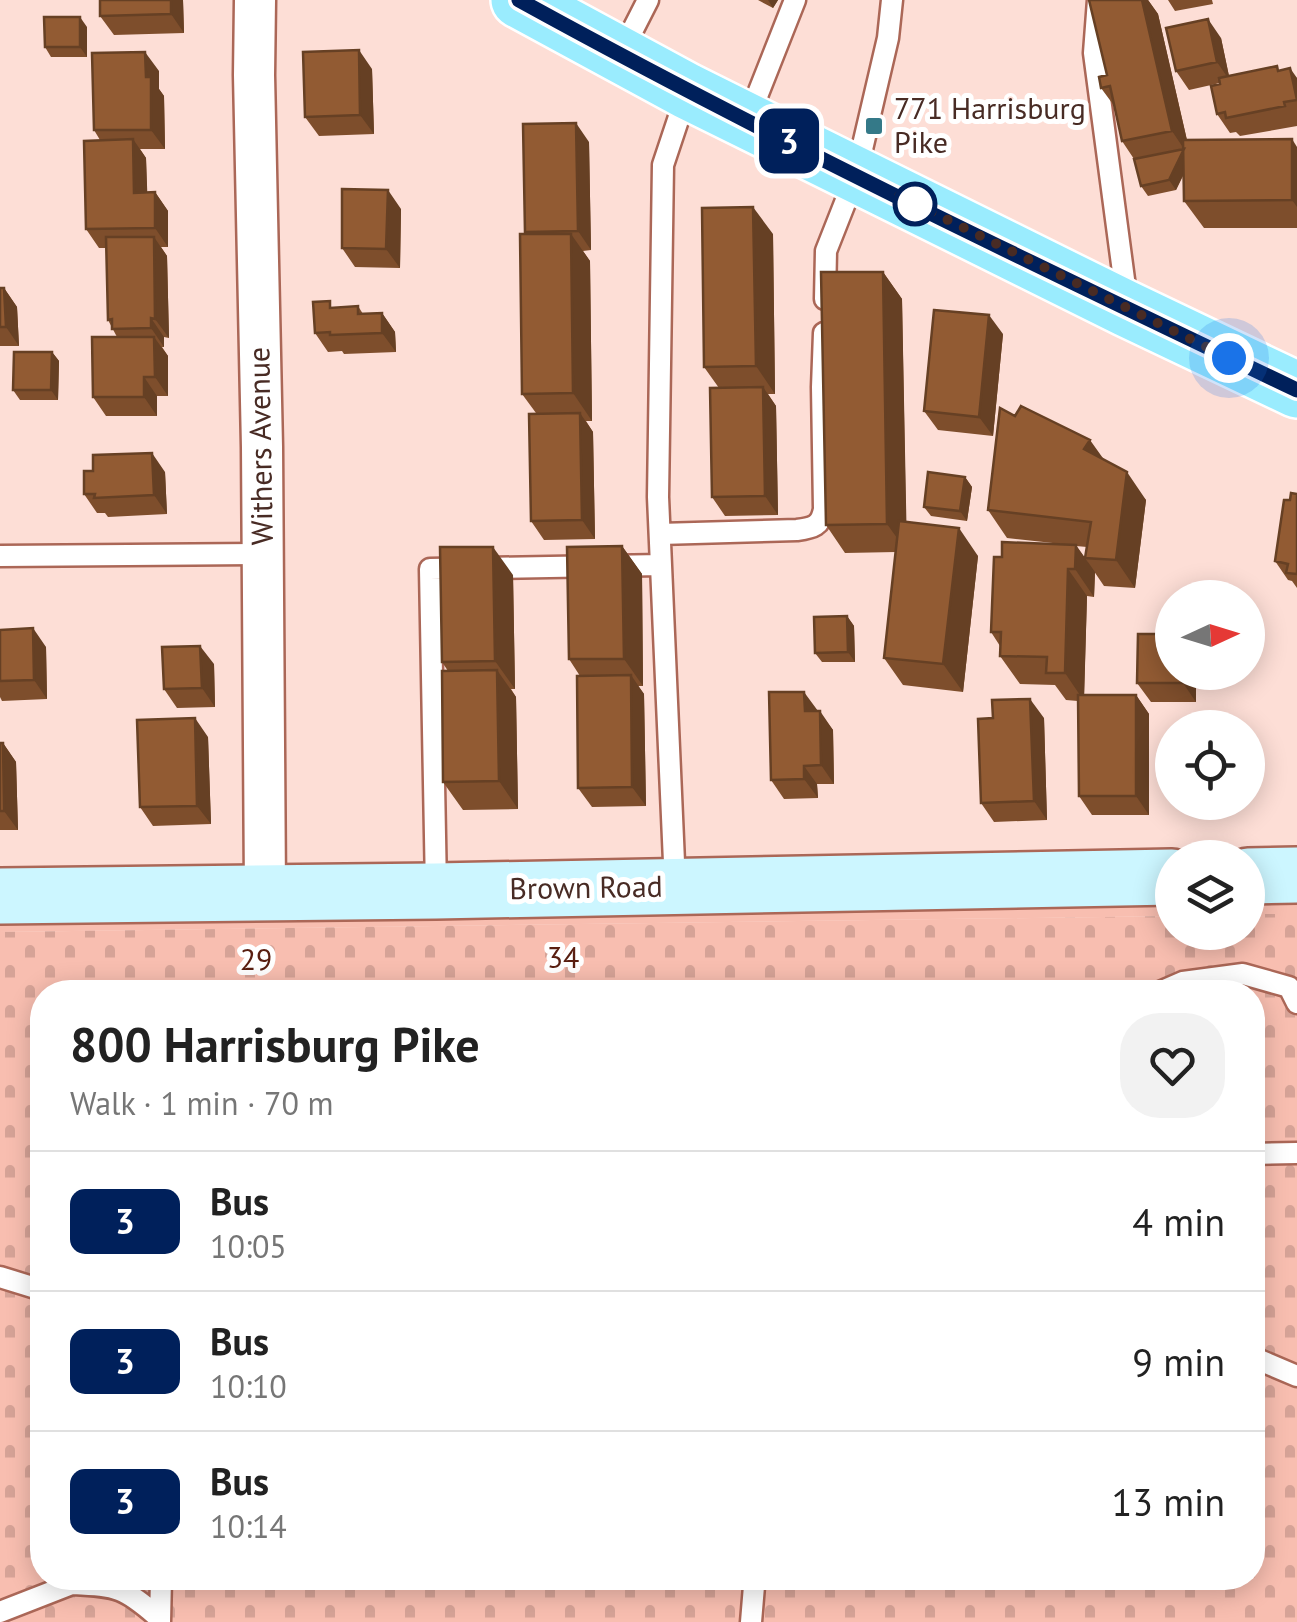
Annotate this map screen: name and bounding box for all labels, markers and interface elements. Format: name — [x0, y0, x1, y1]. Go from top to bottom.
place label: 771 Harrisburg Pike — [894, 88, 1086, 161]
line badge: 3 — [756, 108, 822, 174]
marker: 771 Harrisburg Pike — [863, 115, 885, 137]
text: 3 — [779, 118, 799, 164]
unlabelled marker — [894, 183, 936, 225]
your location — [1204, 333, 1254, 383]
street label: Withers Avenue — [238, 347, 281, 545]
north arrow — [1155, 580, 1265, 690]
map controls — [1155, 580, 1265, 950]
button: locate — [1155, 710, 1265, 820]
button: layers — [1155, 840, 1265, 950]
street label: Brown Road — [509, 866, 663, 907]
park label: 34 — [547, 937, 579, 976]
park label: 29 — [240, 939, 272, 978]
text: 800 Harrisburg Pike — [70, 1013, 480, 1075]
button: heart — [1120, 1013, 1225, 1118]
text: Walk · 1 min · 70 m — [70, 1082, 334, 1124]
text: Bus — [210, 1176, 269, 1225]
text: 4 min — [1132, 1197, 1225, 1246]
text: 3 — [115, 1198, 135, 1244]
text: 10:05 — [210, 1225, 287, 1267]
text: Bus — [210, 1316, 269, 1365]
text: 9 min — [1132, 1337, 1225, 1386]
text: 3 — [115, 1338, 135, 1384]
text: 10:10 — [210, 1365, 287, 1407]
text: Bus — [210, 1456, 269, 1505]
text: 13 min — [1112, 1477, 1225, 1526]
text: 3 — [115, 1478, 135, 1524]
text: 10:14 — [210, 1505, 287, 1547]

